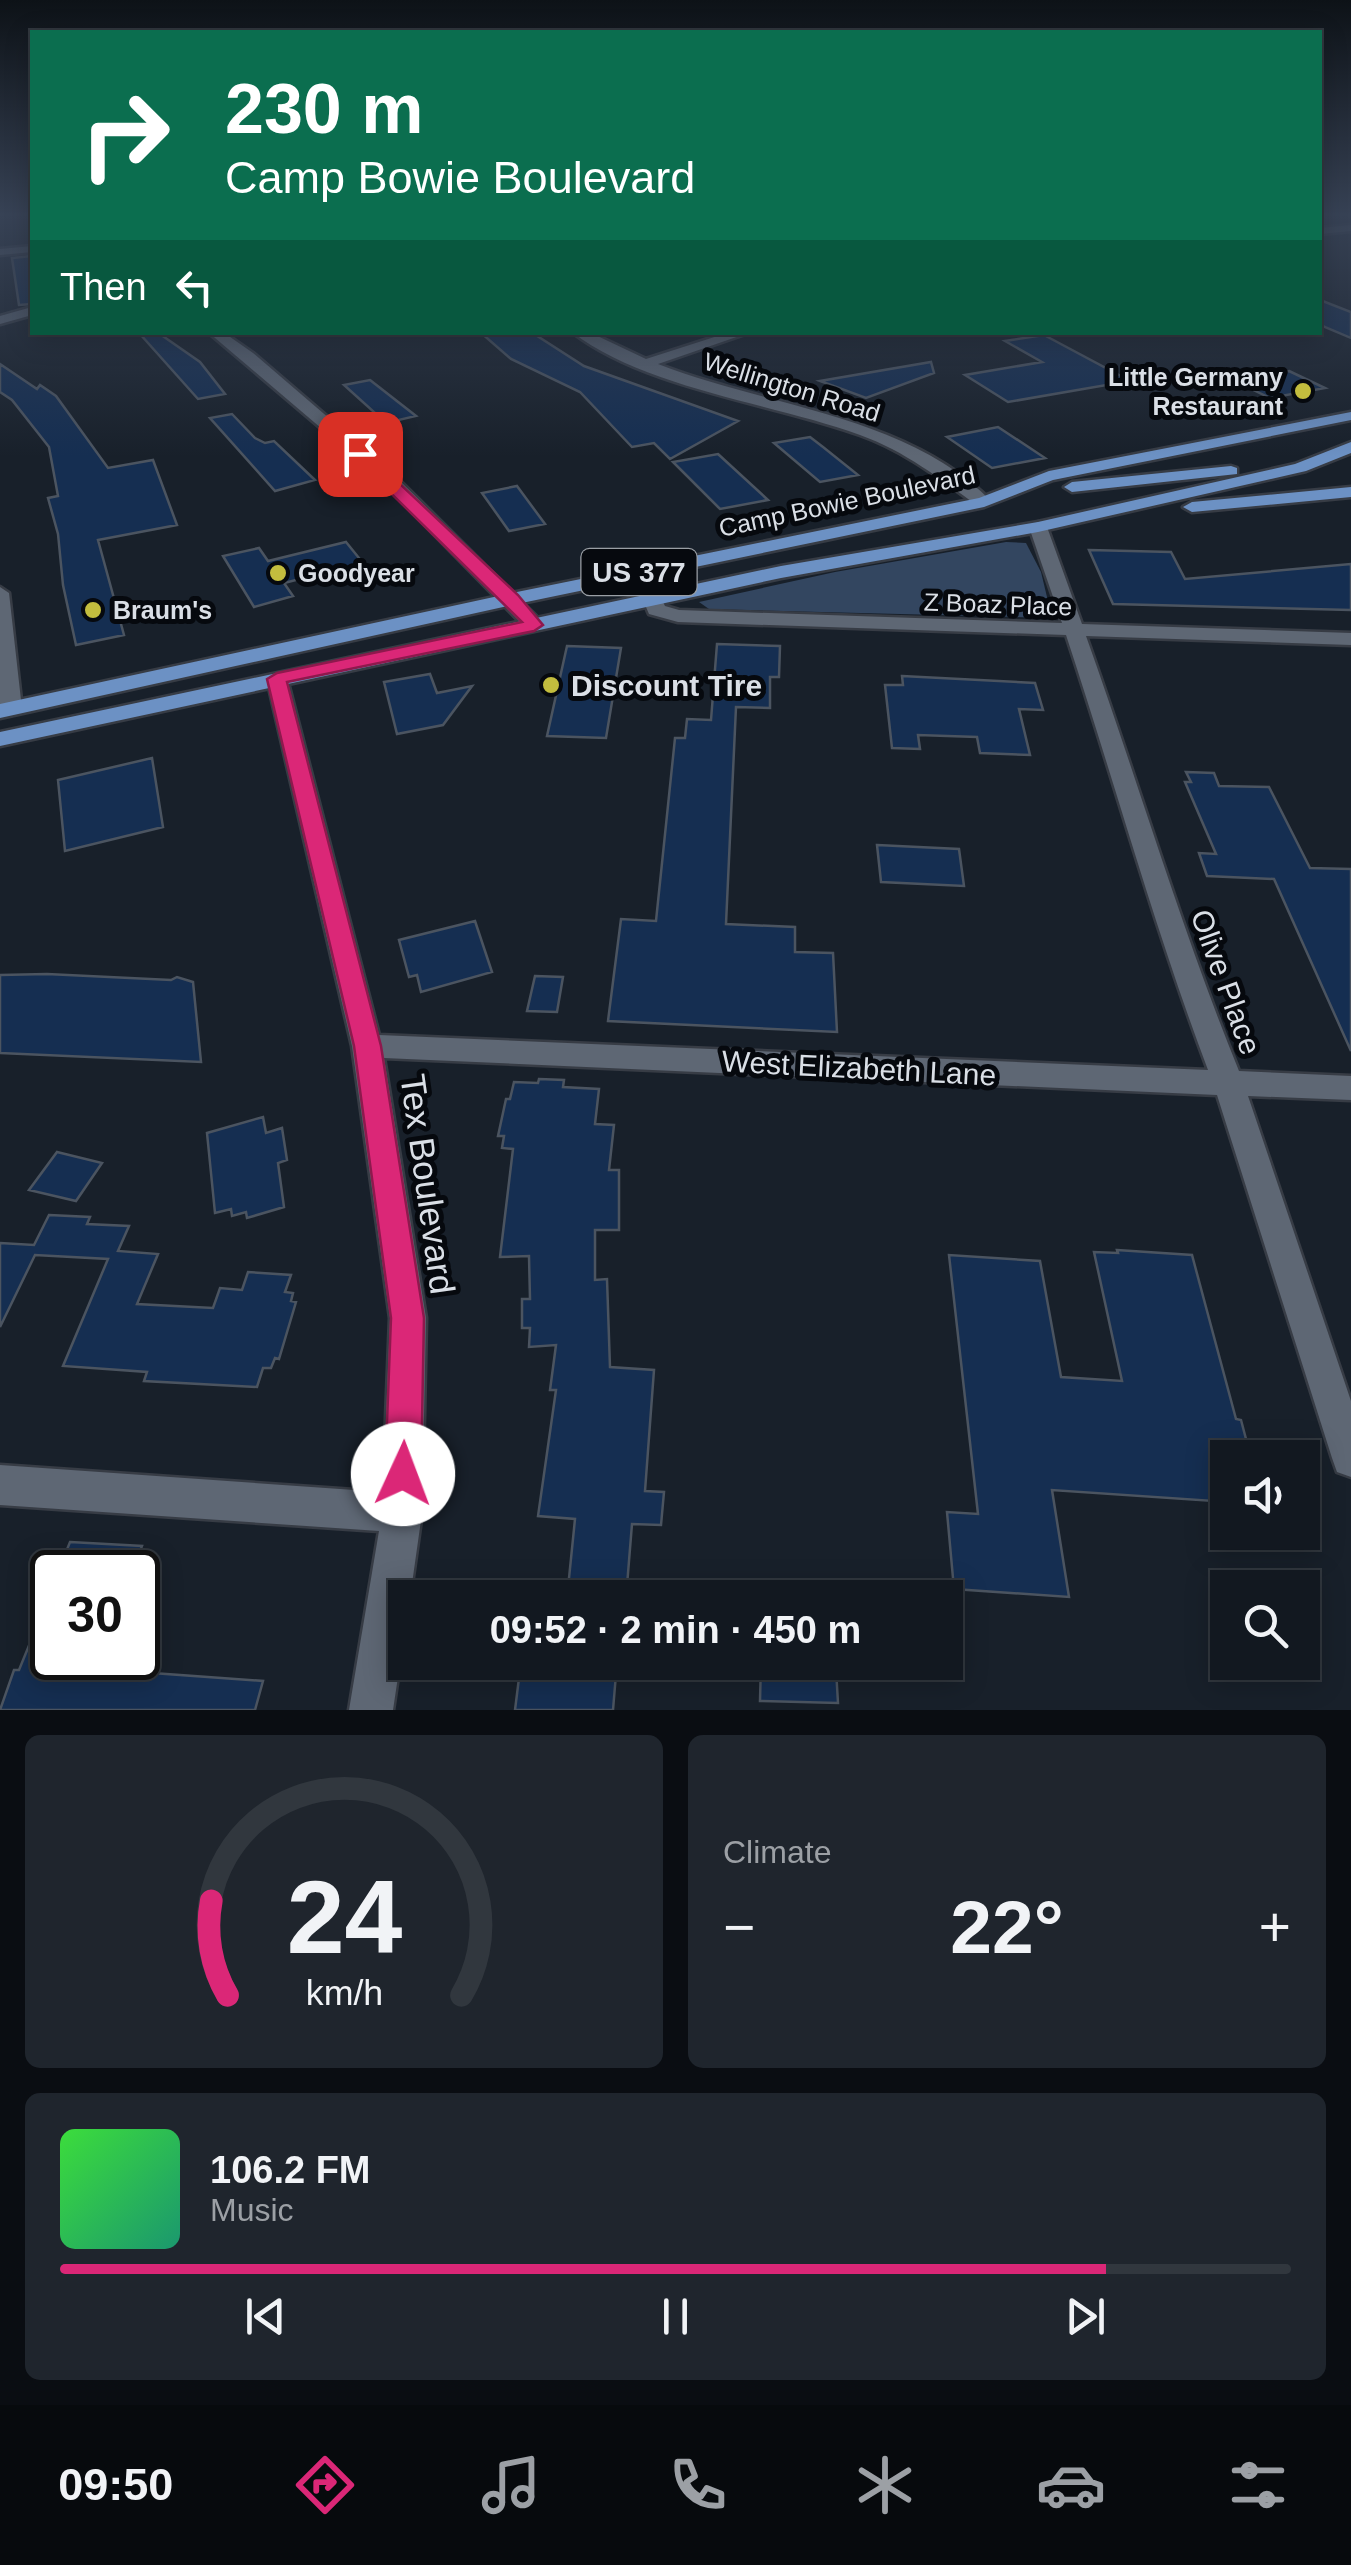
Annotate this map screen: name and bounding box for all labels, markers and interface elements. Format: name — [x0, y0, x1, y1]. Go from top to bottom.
icon: right — [60, 70, 190, 200]
text: 230 m — [225, 70, 423, 148]
text: Camp Bowie Boulevard — [225, 152, 695, 203]
icon: left — [167, 260, 222, 315]
text: Then — [60, 266, 147, 308]
street label: Wellington Road — [700, 347, 884, 427]
place label: Little Germany Restaurant — [1108, 363, 1284, 420]
marker: Little Germany Restaurant — [1292, 380, 1314, 402]
pin — [318, 412, 403, 497]
icon: arrive — [333, 427, 388, 482]
street label: Camp Bowie Boulevard — [716, 460, 978, 542]
road number: US 377 — [582, 549, 696, 595]
place label: Goodyear — [298, 559, 415, 587]
marker: Goodyear — [267, 562, 289, 584]
street label: Z Boaz Place — [923, 587, 1073, 621]
place label: Braum's — [113, 596, 212, 624]
marker: Braum's — [82, 599, 104, 621]
place label: Discount Tire — [571, 669, 762, 702]
marker: Discount Tire — [540, 674, 562, 696]
street label: Olive Place — [1185, 905, 1267, 1059]
street label: West Elizabeth Lane — [721, 1044, 997, 1092]
street label: Tex Boulevard — [393, 1071, 463, 1297]
position arrow — [351, 1422, 455, 1526]
map controls — [1210, 1440, 1320, 1680]
button: sound — [1210, 1440, 1320, 1550]
speed limit sign: 30 — [30, 1550, 160, 1680]
button: search — [1210, 1570, 1320, 1680]
text: 09:52 · 2 min · 450 m — [490, 1609, 861, 1651]
text: Climate — [723, 1834, 831, 1870]
text: 24 — [286, 1859, 402, 1975]
text: 22° — [950, 1885, 1064, 1969]
text: − — [723, 1896, 755, 1958]
text: + — [1259, 1896, 1291, 1958]
text: km/h — [305, 1973, 383, 2013]
text: 106.2 FM — [210, 2149, 371, 2191]
text: Music — [210, 2192, 294, 2228]
icon: previous — [238, 2289, 293, 2344]
icon: pause — [648, 2289, 703, 2344]
icon: next — [1058, 2289, 1113, 2344]
icon: directions — [290, 2450, 360, 2520]
icon: music — [476, 2450, 546, 2520]
icon: phone — [663, 2450, 733, 2520]
icon: climate — [850, 2450, 920, 2520]
icon: car — [1036, 2450, 1106, 2520]
icon: filters — [1223, 2450, 1293, 2520]
text: 09:50 — [58, 2459, 173, 2510]

